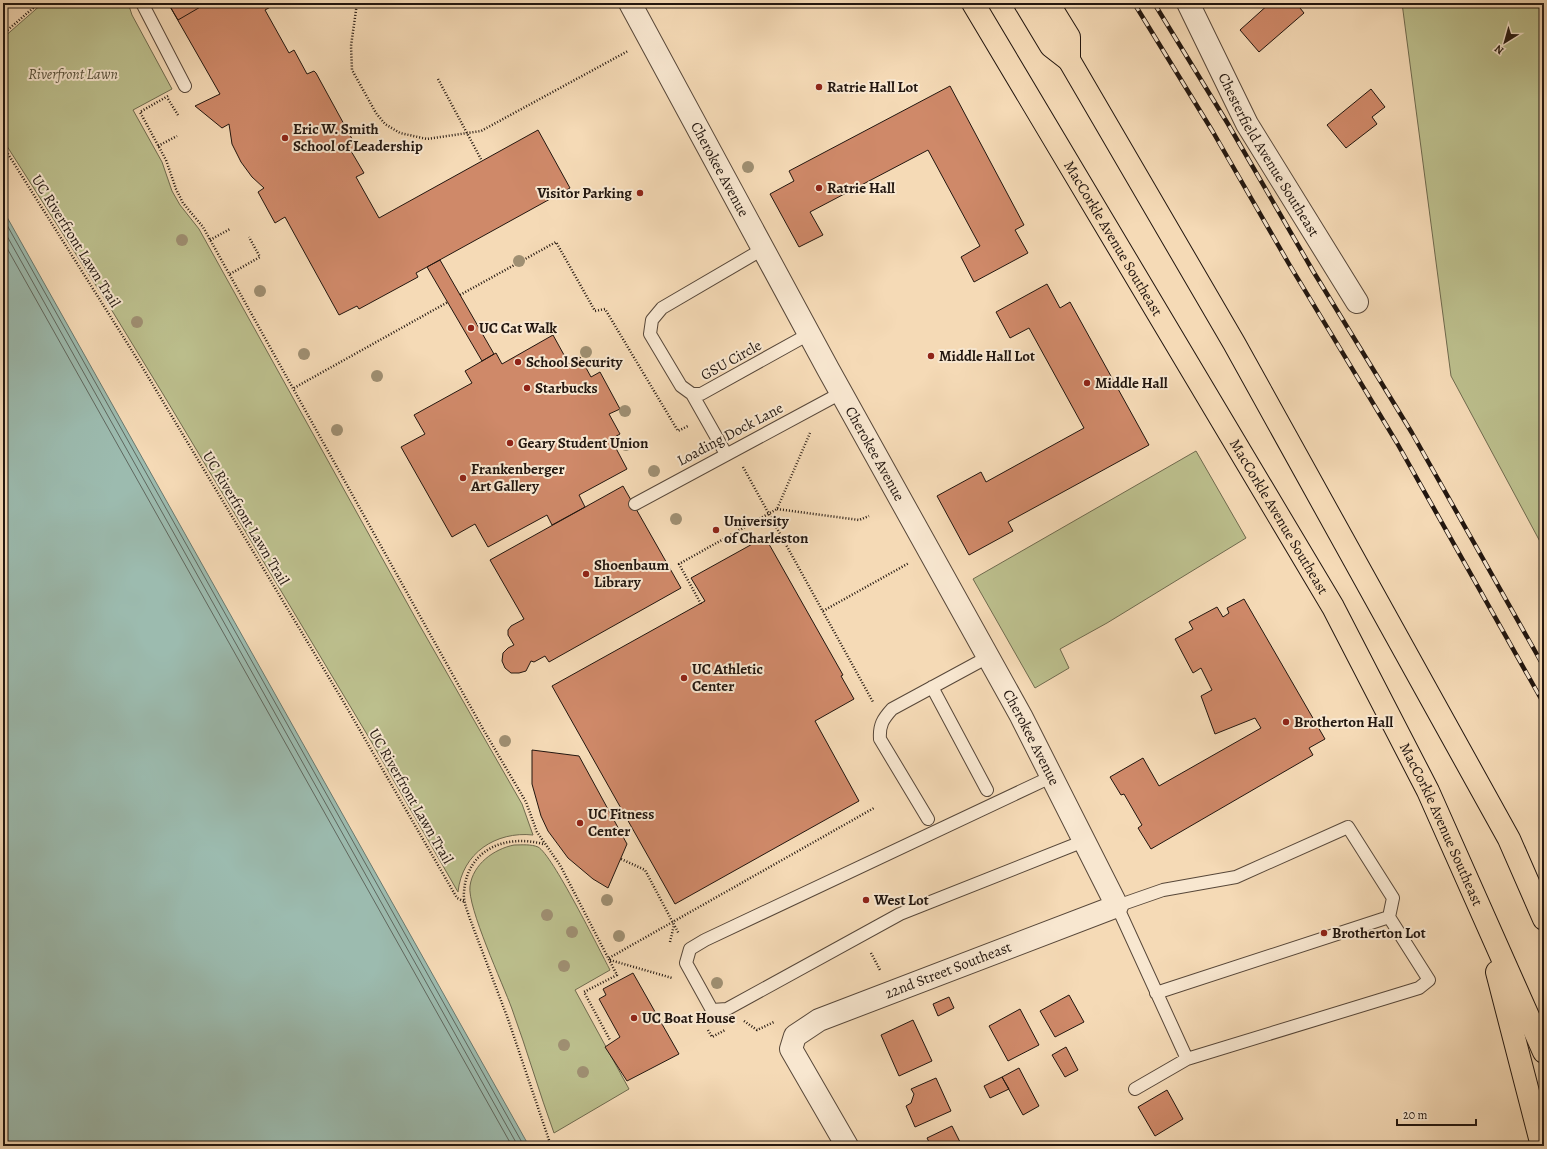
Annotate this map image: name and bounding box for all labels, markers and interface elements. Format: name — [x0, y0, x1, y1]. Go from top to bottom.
north arrow — [1485, 22, 1525, 62]
text: N — [1492, 41, 1507, 58]
park label: Riverfront Lawn — [28, 64, 118, 84]
street label: Chesterfield Avenue Southeast — [1214, 69, 1324, 240]
place label: Ratrie Hall Lot — [827, 77, 918, 97]
marker: Ratrie Hall Lot — [814, 82, 824, 92]
street label: Cherokee Avenue — [686, 118, 754, 221]
place label: Eric W. Smith School of Leadership — [293, 119, 423, 156]
marker: Eric W. Smith School of Leadership — [280, 133, 290, 143]
street label: MacCorkle Avenue Southeast — [1059, 157, 1167, 320]
street label: UC Riverfront Lawn Trail — [27, 171, 125, 312]
place label: Ratrie Hall — [827, 178, 895, 198]
place label: Visitor Parking — [536, 183, 632, 203]
marker: Ratrie Hall — [814, 183, 824, 193]
marker: Visitor Parking — [635, 188, 645, 198]
place label: UC Cat Walk — [479, 318, 557, 338]
marker: UC Cat Walk — [466, 323, 476, 333]
street label: GSU Circle — [697, 335, 765, 385]
place label: Middle Hall Lot — [939, 346, 1035, 366]
marker: Middle Hall Lot — [926, 351, 936, 361]
place label: School Security — [526, 352, 623, 372]
marker: School Security — [513, 357, 523, 367]
place label: Middle Hall — [1095, 373, 1168, 393]
place label: Starbucks — [535, 378, 598, 398]
marker: Middle Hall — [1082, 378, 1092, 388]
marker: Starbucks — [522, 383, 532, 393]
street label: Loading Dock Lane — [673, 397, 787, 470]
street label: Cherokee Avenue — [841, 403, 910, 505]
place label: Geary Student Union — [518, 433, 649, 453]
street label: MacCorkle Avenue Southeast — [1225, 435, 1333, 598]
marker: Geary Student Union — [505, 438, 515, 448]
street label: UC Riverfront Lawn Trail — [198, 447, 294, 589]
place label: Frankenberger Art Gallery — [470, 459, 565, 496]
marker: Frankenberger Art Gallery — [458, 473, 468, 483]
place label: University of Charleston — [724, 511, 809, 548]
marker: University of Charleston — [711, 525, 721, 535]
place label: Shoenbaum Library — [594, 555, 669, 592]
marker: Shoenbaum Library — [581, 569, 591, 579]
place label: UC Athletic Center — [692, 659, 763, 696]
marker: UC Athletic Center — [679, 673, 689, 683]
street label: Cherokee Avenue — [998, 686, 1065, 789]
place label: Brotherton Hall — [1294, 712, 1393, 732]
marker: Brotherton Hall — [1281, 717, 1291, 727]
street label: UC Riverfront Lawn Trail — [364, 725, 458, 868]
street label: MacCorkle Avenue Southeast — [1395, 739, 1488, 909]
place label: UC Fitness Center — [588, 804, 654, 841]
marker: UC Fitness Center — [575, 818, 585, 828]
place label: West Lot — [873, 890, 929, 910]
marker: West Lot — [861, 895, 871, 905]
place label: Brotherton Lot — [1332, 923, 1426, 943]
marker: Brotherton Lot — [1319, 928, 1329, 938]
street label: 22nd Street Southeast — [882, 937, 1014, 1003]
place label: UC Boat House — [642, 1008, 736, 1028]
marker: UC Boat House — [629, 1013, 639, 1023]
scale bar — [1397, 1101, 1476, 1127]
text: 20 m — [1403, 1107, 1427, 1123]

